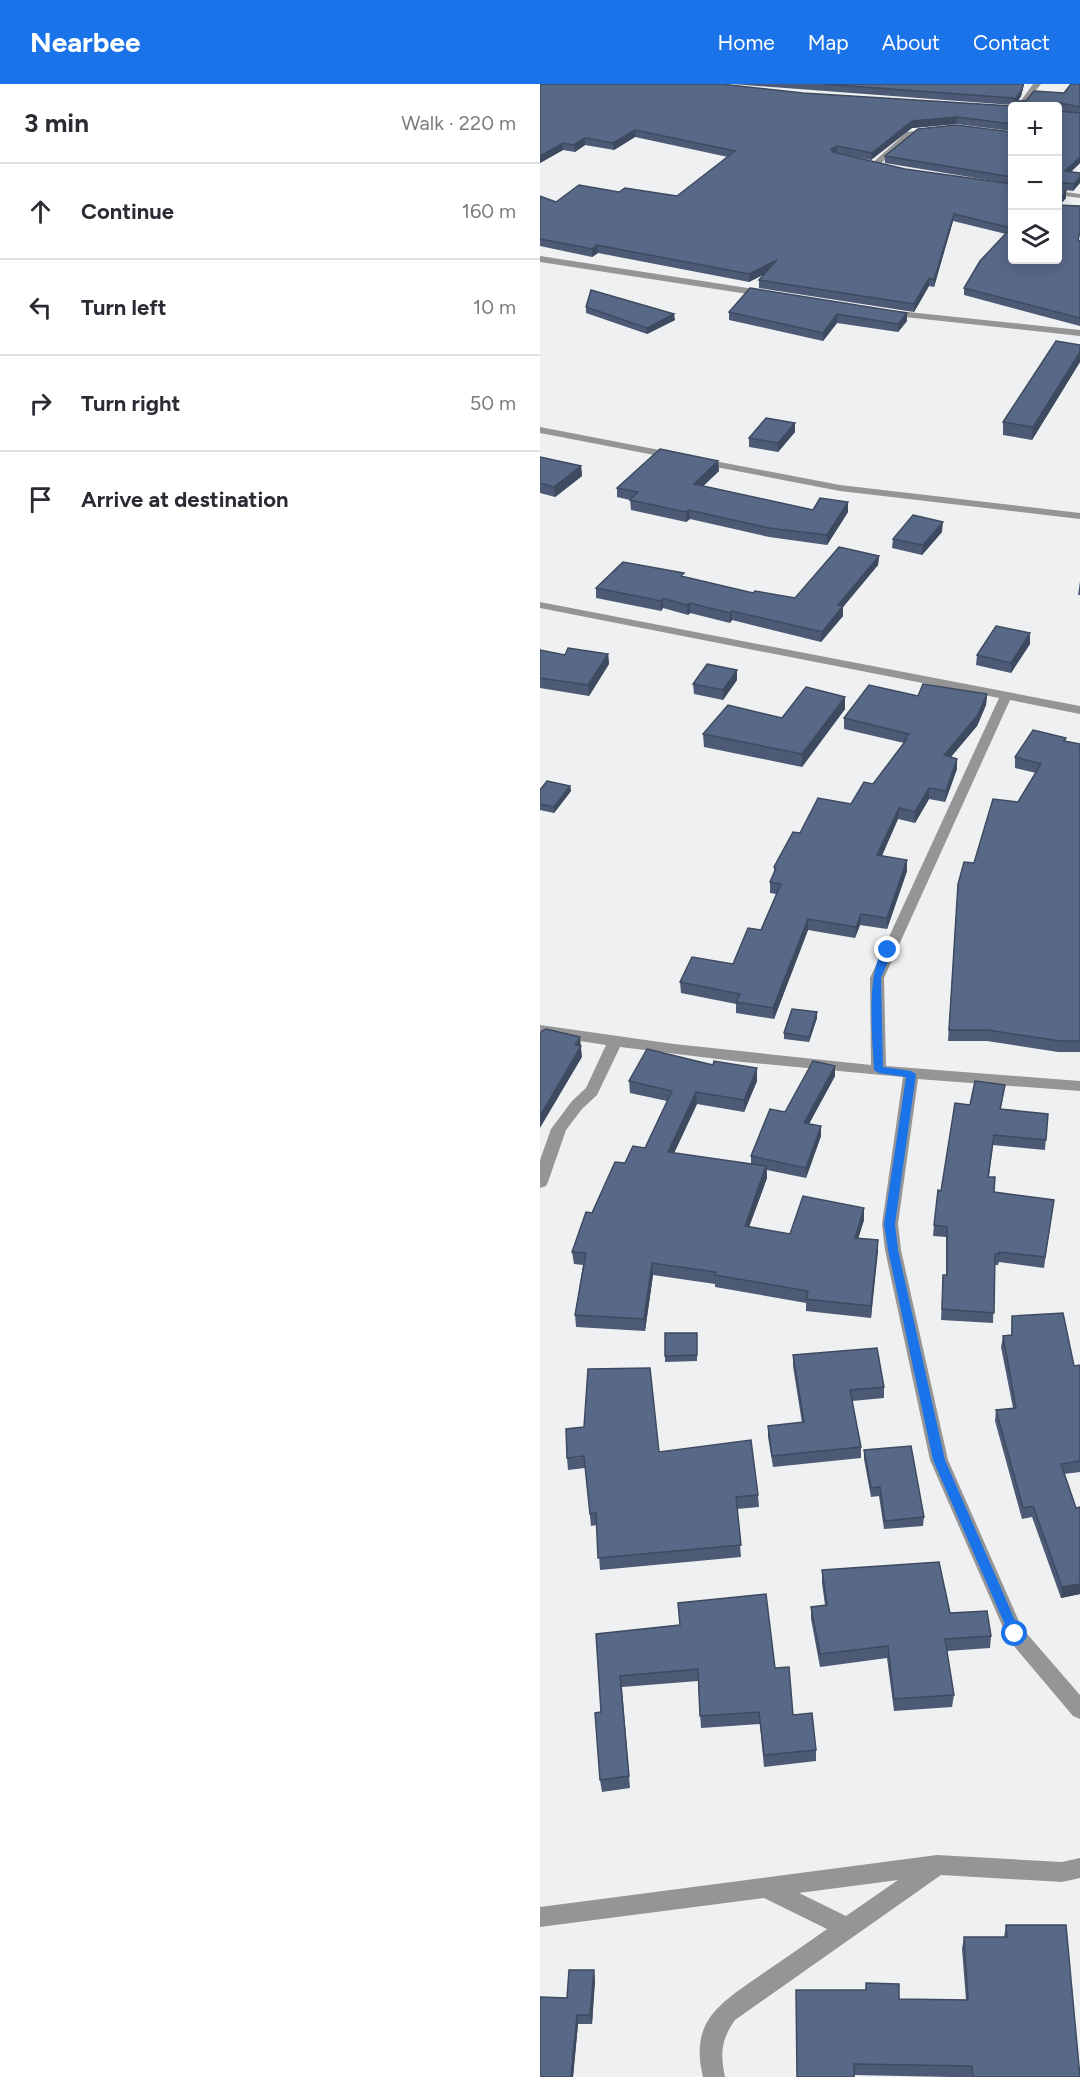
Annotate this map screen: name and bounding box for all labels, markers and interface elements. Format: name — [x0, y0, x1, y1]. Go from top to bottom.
text: Nearbee — [30, 25, 140, 59]
text: Home — [718, 30, 775, 55]
text: Map — [808, 30, 849, 55]
text: About — [882, 30, 940, 55]
text: Contact — [973, 30, 1050, 55]
map controls — [1008, 102, 1062, 264]
button: + — [1008, 102, 1062, 156]
text: 3 min — [24, 107, 89, 139]
text: Walk · 220 m — [401, 111, 516, 135]
button: − — [1008, 156, 1062, 210]
icon: ahead — [24, 195, 57, 228]
text: Continue — [81, 198, 174, 225]
text: 160 m — [462, 199, 516, 223]
button: layers — [1008, 210, 1062, 264]
icon: left — [24, 291, 57, 324]
text: Turn left — [81, 294, 167, 321]
text: 10 m — [473, 295, 516, 319]
icon: right — [24, 387, 57, 420]
text: Turn right — [81, 390, 180, 417]
text: 50 m — [470, 391, 516, 415]
icon: arrive — [24, 483, 57, 516]
text: Arrive at destination — [81, 486, 289, 513]
route end — [874, 936, 900, 962]
route start — [1001, 1620, 1027, 1646]

